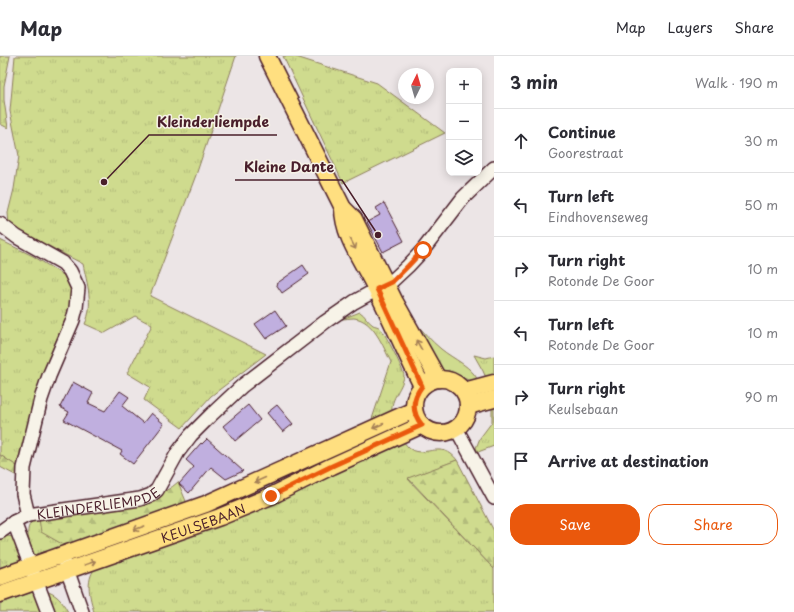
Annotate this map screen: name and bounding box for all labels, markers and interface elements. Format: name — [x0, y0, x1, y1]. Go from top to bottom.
text: Map — [20, 14, 62, 42]
text: Map — [616, 17, 646, 38]
text: Layers — [668, 17, 713, 38]
text: Share — [735, 17, 774, 38]
north arrow — [398, 68, 434, 104]
map controls — [446, 68, 482, 176]
button: + — [446, 68, 482, 104]
text: 3 min — [510, 69, 558, 95]
text: Walk · 190 m — [695, 73, 778, 92]
button: − — [446, 104, 482, 140]
callout: Kleinderliempde — [149, 109, 277, 135]
text: Kleinderliempde — [157, 111, 269, 132]
text: Continue — [548, 120, 616, 143]
icon: ahead — [510, 130, 532, 152]
text: 30 m — [744, 131, 778, 150]
button: layers — [446, 140, 482, 176]
text: Goorestraat — [548, 143, 623, 162]
callout: Kleine Dante — [235, 154, 342, 180]
text: Kleine Dante — [244, 156, 334, 177]
text: Turn left — [548, 184, 614, 207]
icon: left — [510, 194, 532, 216]
text: 50 m — [744, 195, 778, 214]
text: Eindhovenseweg — [548, 207, 649, 226]
one-way arrow — [350, 238, 358, 250]
route start — [414, 241, 432, 259]
text: Turn right — [548, 248, 625, 271]
icon: right — [510, 258, 532, 280]
text: 10 m — [748, 259, 778, 278]
text: Rotonde De Goor — [548, 271, 654, 290]
text: Turn left — [548, 312, 614, 335]
icon: left — [510, 322, 532, 344]
text: 10 m — [748, 323, 778, 342]
text: Rotonde De Goor — [548, 335, 654, 354]
one-way arrow — [414, 339, 422, 351]
text: Turn right — [548, 376, 625, 399]
icon: right — [510, 386, 532, 408]
text: 90 m — [745, 387, 778, 406]
text: Keulsebaan — [548, 399, 618, 418]
one-way arrow — [373, 423, 385, 430]
text: Arrive at destination — [548, 449, 709, 472]
icon: arrive — [510, 450, 532, 472]
one-way arrow — [254, 477, 266, 484]
street label: KLEINDERLIEMPDE — [35, 482, 164, 523]
route end — [262, 487, 280, 505]
street label: KEULSEBAAN — [158, 498, 248, 547]
button: Save — [510, 504, 640, 545]
button: Share — [648, 504, 778, 545]
one-way arrow — [133, 525, 146, 532]
one-way arrow — [83, 558, 95, 566]

